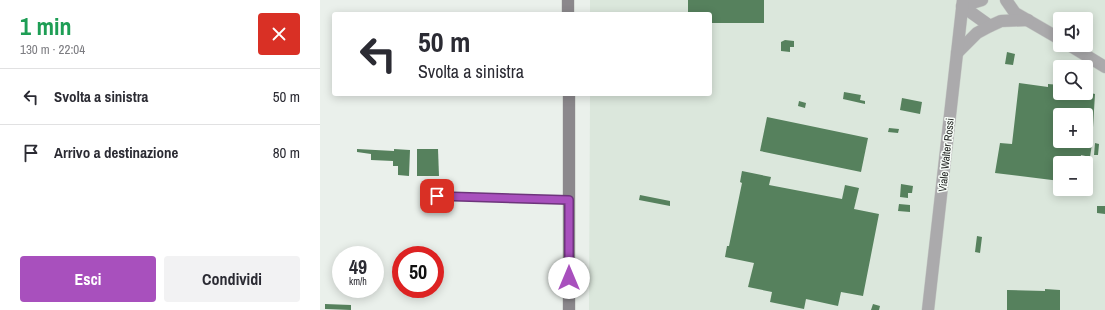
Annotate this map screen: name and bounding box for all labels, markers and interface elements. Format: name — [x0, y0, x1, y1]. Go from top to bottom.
text: 1 min — [20, 10, 71, 42]
map controls — [1053, 12, 1093, 196]
button: sound — [1053, 12, 1093, 52]
button: close — [258, 13, 300, 55]
text: 50 m — [418, 23, 470, 61]
icon: left — [352, 28, 404, 80]
text: 130 m · 22:04 — [20, 41, 85, 58]
text: Svolta a sinistra — [418, 59, 524, 84]
button: search — [1053, 60, 1093, 100]
icon: left — [20, 86, 42, 108]
text: Svolta a sinistra — [54, 86, 148, 107]
text: 50 m — [273, 86, 300, 107]
button: + — [1053, 108, 1093, 148]
street label: Viale Walter Rossi — [935, 117, 957, 193]
icon: arrive — [20, 142, 42, 164]
text: Arrivo a destinazione — [54, 142, 178, 163]
text: 80 m — [273, 142, 300, 163]
button: − — [1053, 156, 1093, 196]
pin — [420, 179, 454, 213]
icon: arrive — [426, 185, 448, 207]
speed limit sign: 50 — [392, 246, 444, 298]
text: 49 — [349, 253, 367, 280]
button: Esci — [20, 256, 156, 302]
button: Condividi — [164, 256, 300, 302]
position arrow — [548, 257, 590, 299]
text: km/h — [349, 275, 367, 288]

